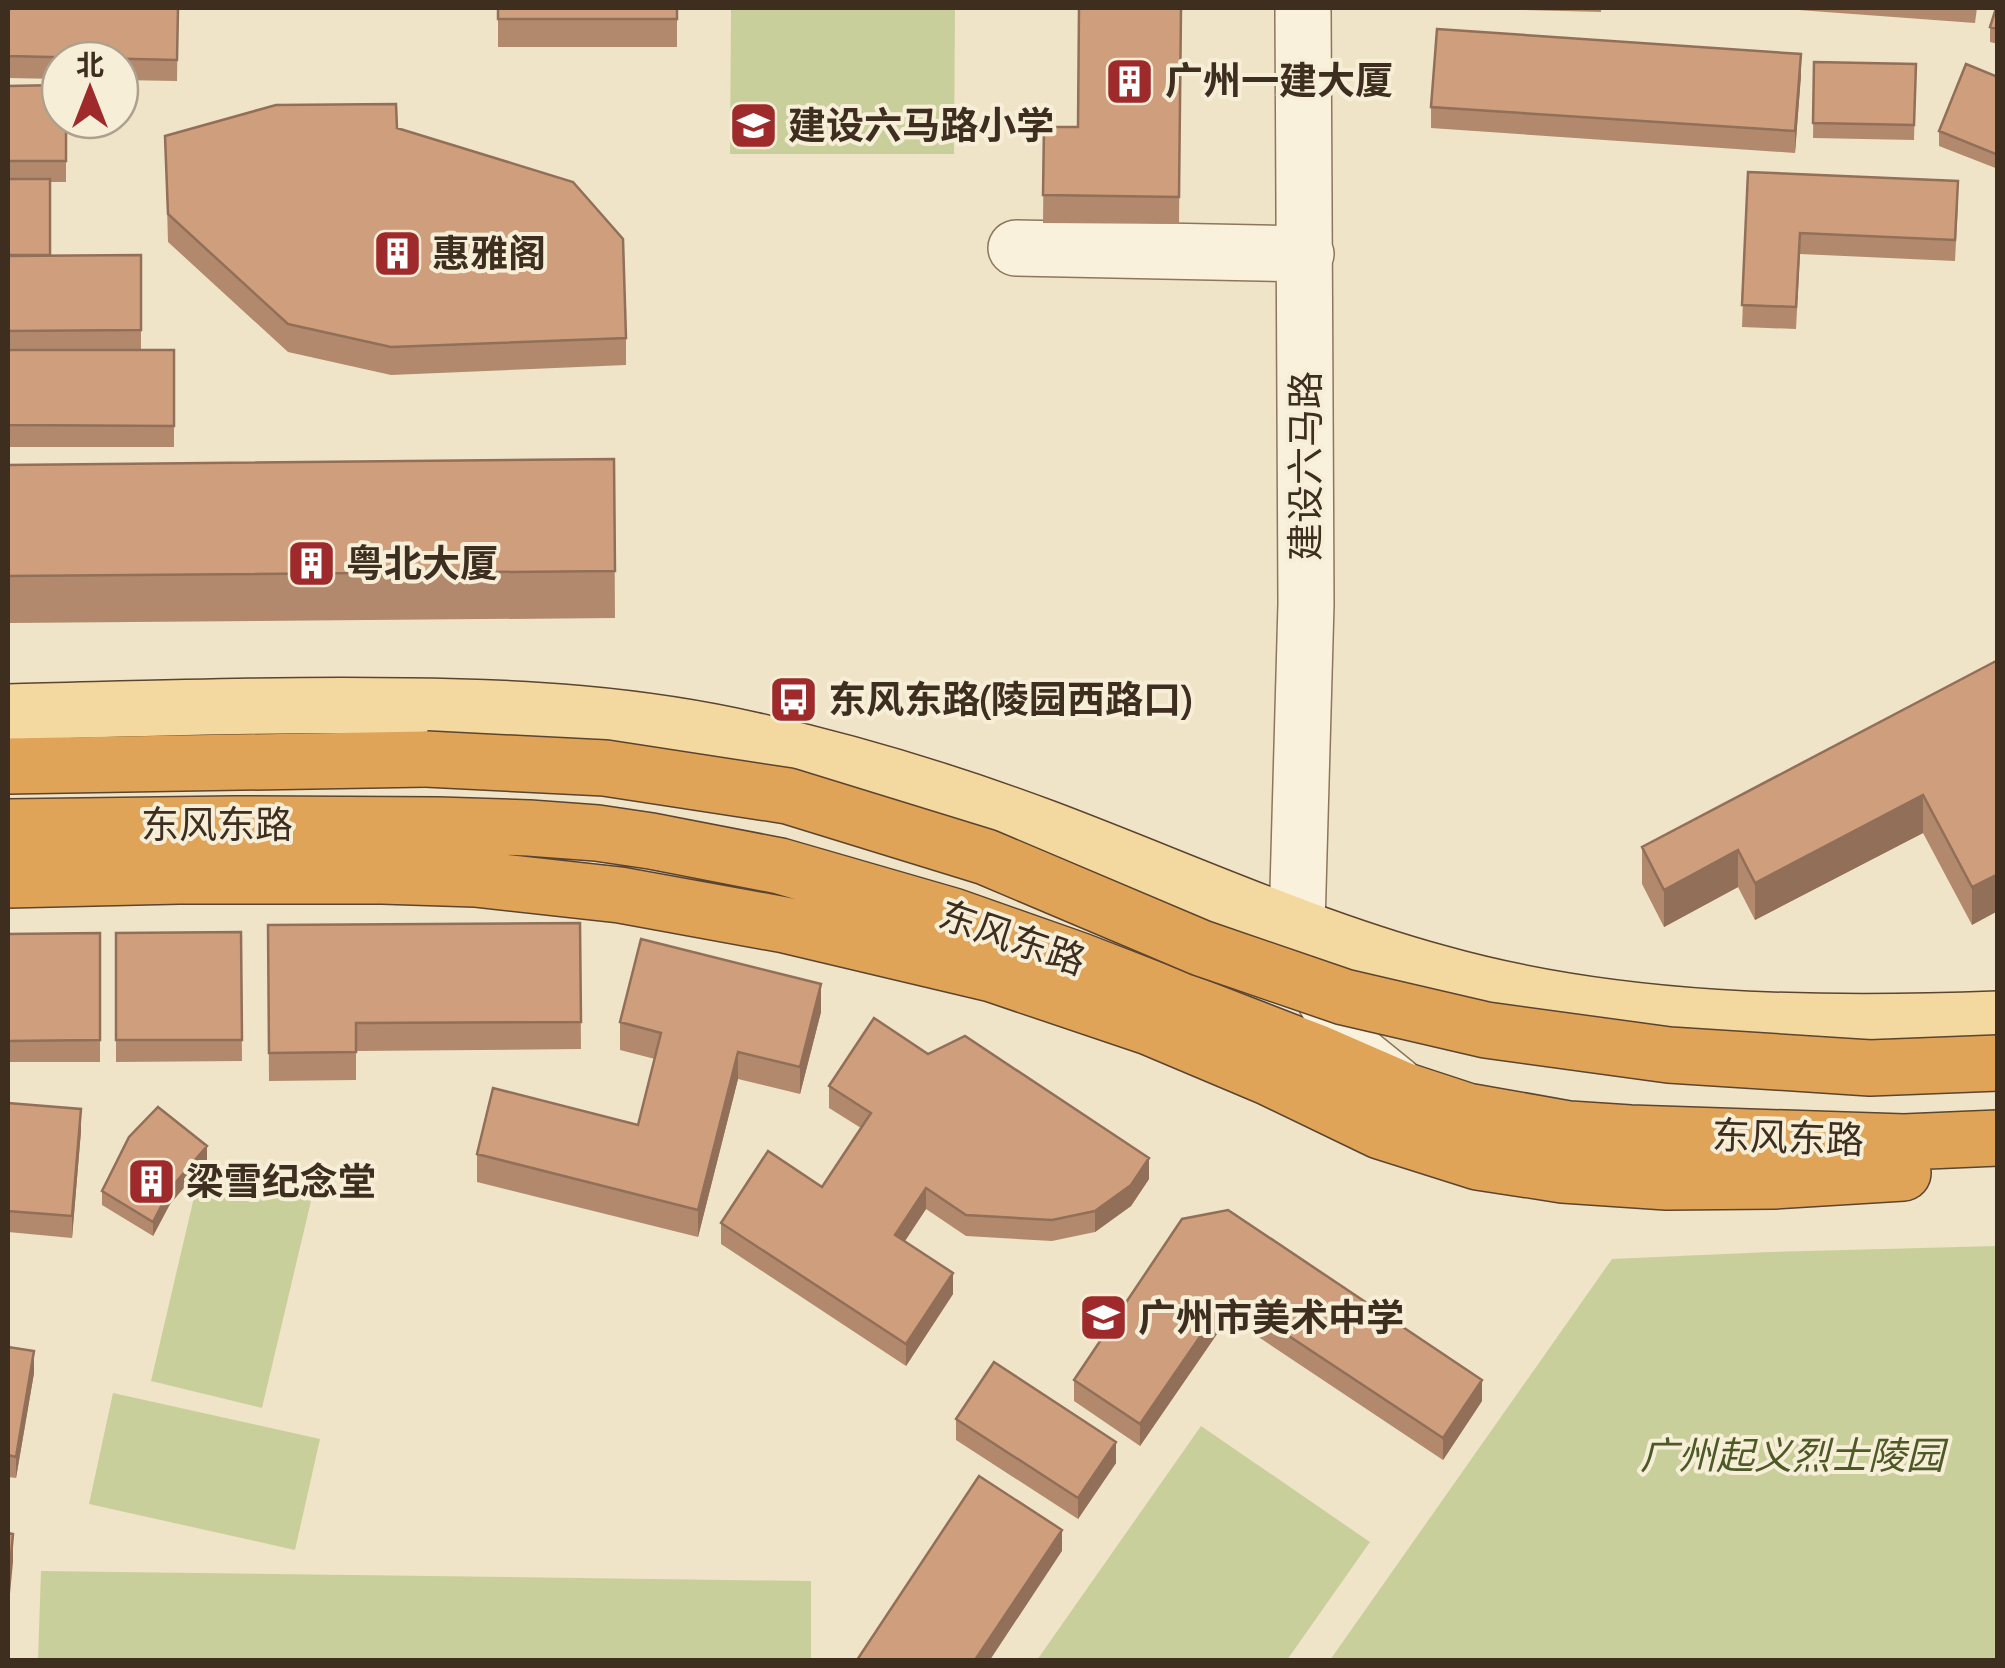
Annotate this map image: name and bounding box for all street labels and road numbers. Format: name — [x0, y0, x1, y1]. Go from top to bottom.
street label: 建设六马路 — [1283, 371, 1329, 561]
street label: 东风东路 — [141, 802, 293, 848]
street label: 东风东路 — [933, 892, 1091, 984]
street label: 东风东路 — [1711, 1112, 1865, 1164]

